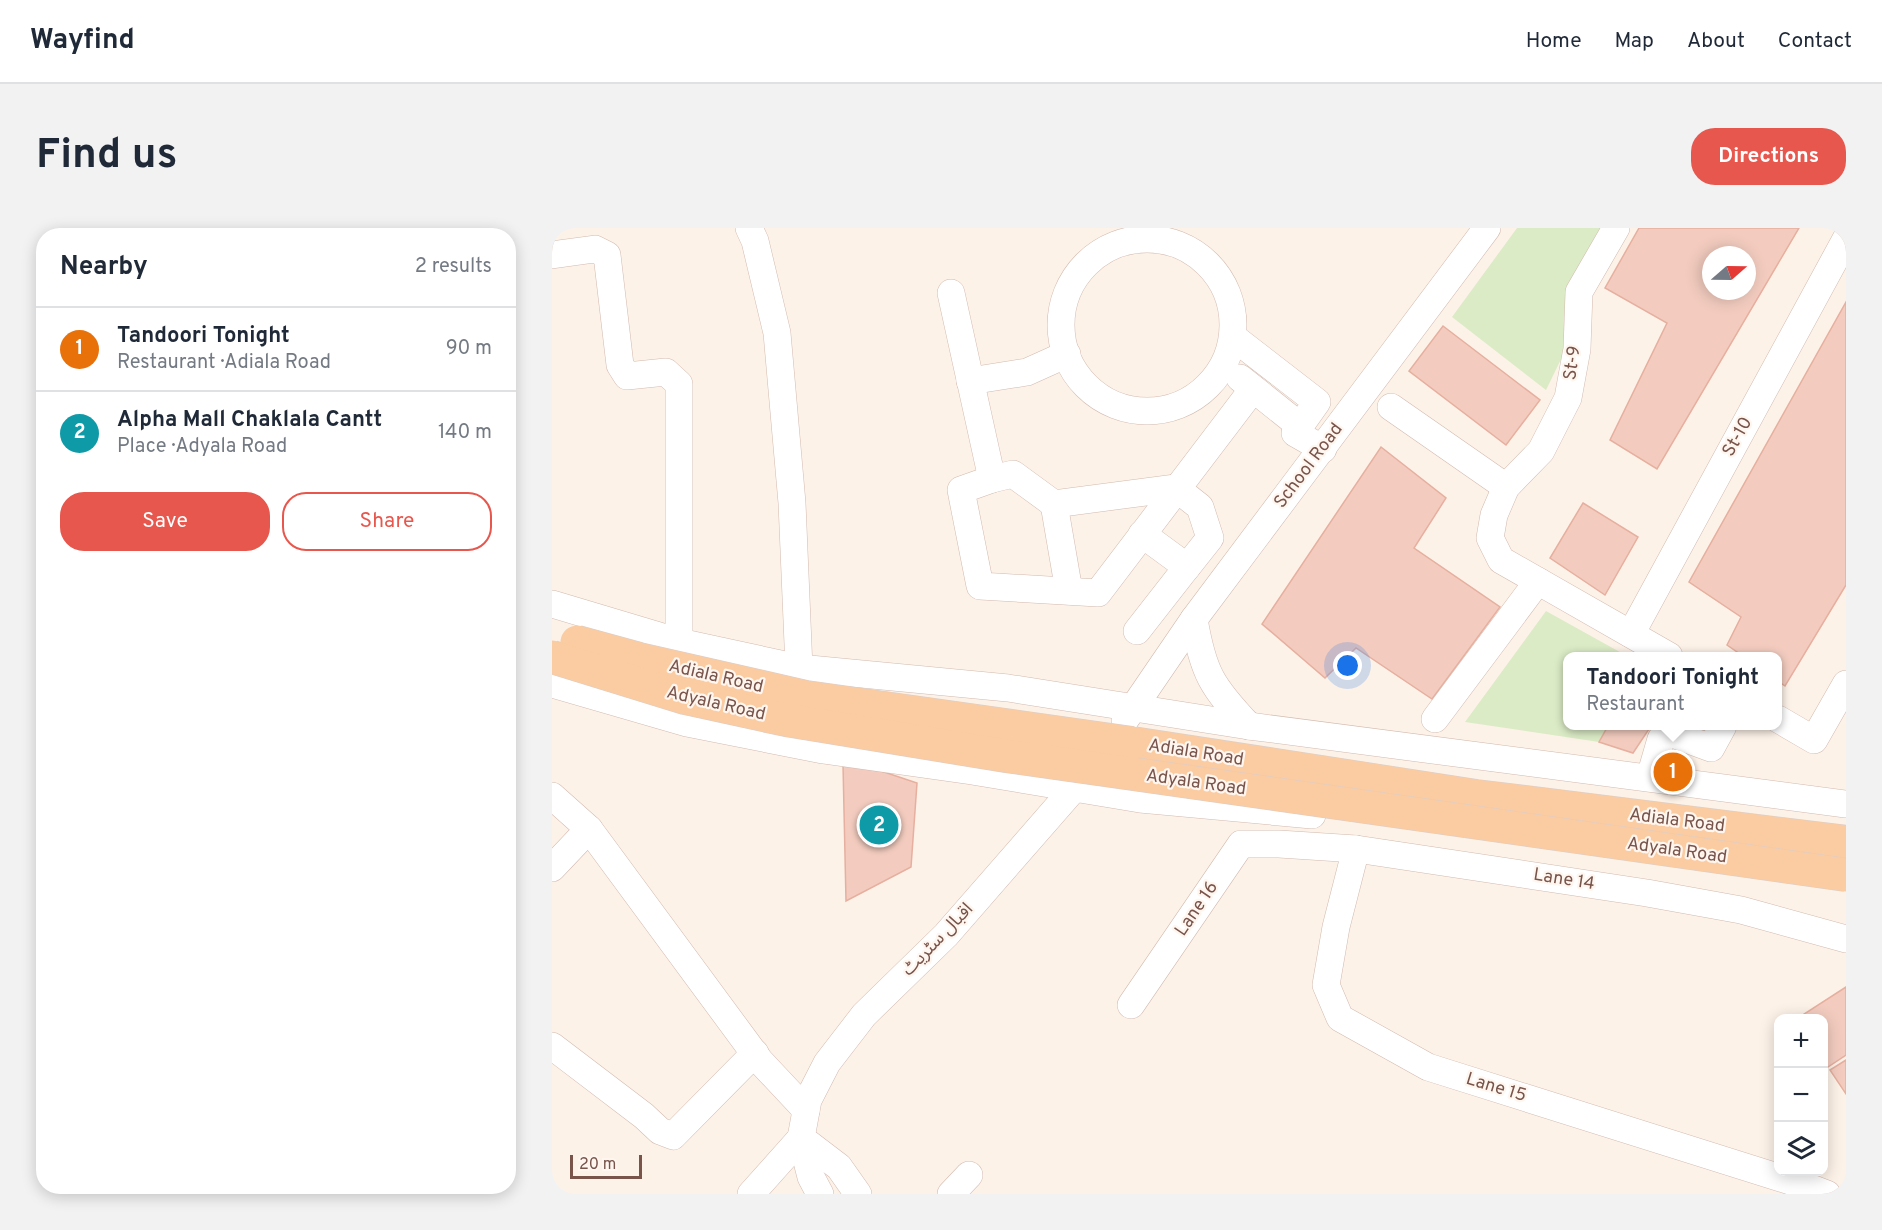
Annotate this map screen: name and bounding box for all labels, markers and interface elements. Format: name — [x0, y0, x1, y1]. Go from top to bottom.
text: Wayfind — [30, 23, 135, 59]
text: Home — [1526, 28, 1582, 55]
text: Map — [1615, 28, 1654, 55]
text: About — [1687, 28, 1745, 55]
text: Contact — [1778, 28, 1852, 55]
button: Directions — [1691, 128, 1846, 185]
text: Find us — [36, 130, 177, 183]
north arrow — [1702, 246, 1756, 300]
text: Nearby — [60, 251, 148, 284]
text: 2 results — [415, 254, 492, 280]
text: Tandoori Tonight — [117, 323, 290, 350]
text: 1 — [76, 336, 84, 362]
text: 90 m — [446, 336, 492, 362]
street label: St-9 — [1559, 344, 1587, 382]
text: Restaurant · Adiala Road — [117, 350, 331, 376]
text: Alpha Mall Chaklala Cantt — [117, 407, 382, 434]
street label: St-10 — [1718, 413, 1758, 461]
street label: School Road — [1269, 419, 1349, 513]
text: 2 — [73, 420, 86, 446]
text: 140 m — [438, 420, 492, 446]
text: Place · Adyala Road — [117, 434, 287, 460]
button: Save — [60, 492, 270, 551]
button: Share — [282, 492, 492, 551]
your location — [1333, 651, 1362, 680]
popup — [1563, 652, 1782, 730]
street label: Adiala Road — [666, 655, 766, 699]
text: Tandoori Tonight — [1586, 665, 1759, 692]
street label: Adyala Road — [664, 681, 768, 727]
text: Restaurant — [1586, 692, 1685, 718]
street label: Adiala Road — [1147, 734, 1245, 772]
pin: 1 — [1654, 750, 1692, 794]
street label: Adyala Road — [1144, 765, 1248, 801]
pin: 2 — [860, 802, 898, 848]
street label: Adiala Road — [1628, 804, 1726, 838]
street label: Adyala Road — [1625, 833, 1729, 869]
street label: Lane 14 — [1532, 864, 1596, 896]
street label: Lane 16 — [1170, 877, 1224, 941]
street label: اقبال سٹریٹ — [897, 899, 979, 981]
map controls — [1774, 1014, 1828, 1176]
button: + — [1774, 1014, 1828, 1068]
street label: Lane 15 — [1463, 1068, 1529, 1108]
button: − — [1774, 1068, 1828, 1122]
button: layers — [1774, 1122, 1828, 1176]
scale bar — [570, 1152, 642, 1180]
text: 20 m — [579, 1155, 616, 1175]

